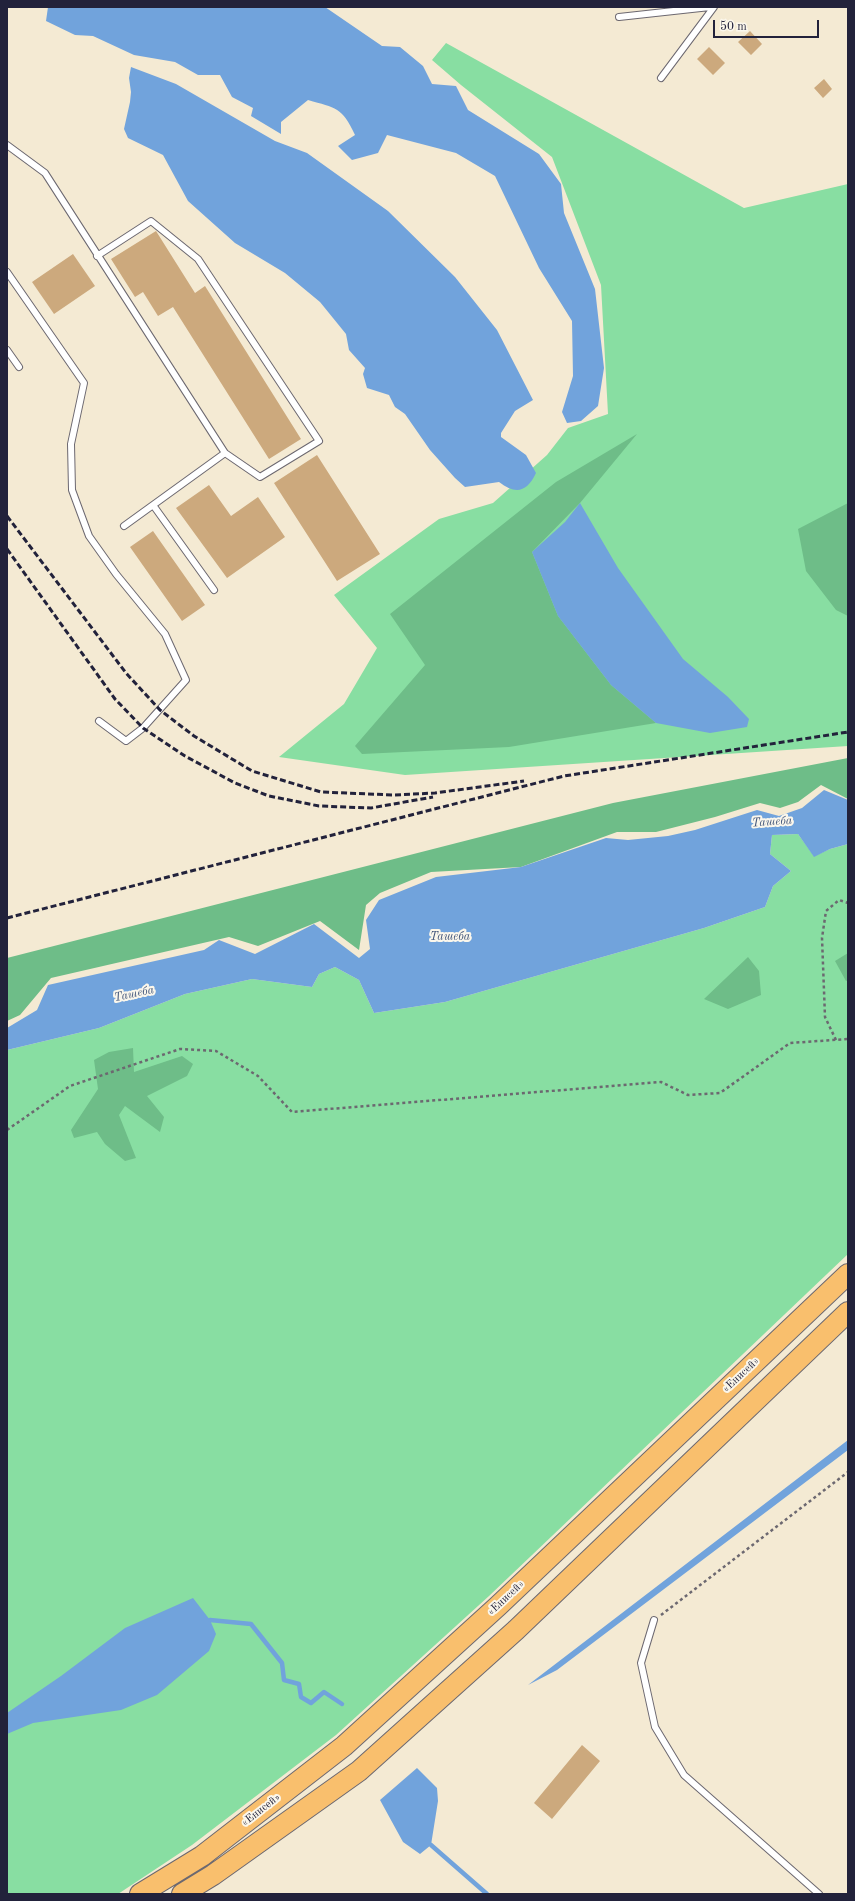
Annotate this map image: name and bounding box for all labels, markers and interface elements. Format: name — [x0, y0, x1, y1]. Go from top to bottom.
scale bar — [715, 12, 821, 38]
text: 50 m — [720, 21, 747, 33]
water label: Ташеба — [751, 813, 793, 831]
water label: Ташеба — [430, 930, 470, 944]
water label: Ташеба — [113, 983, 155, 1005]
street label: «Енисей» — [720, 1355, 762, 1395]
street label: «Енисей» — [485, 1578, 527, 1618]
street label: «Енисей» — [239, 1791, 283, 1829]

